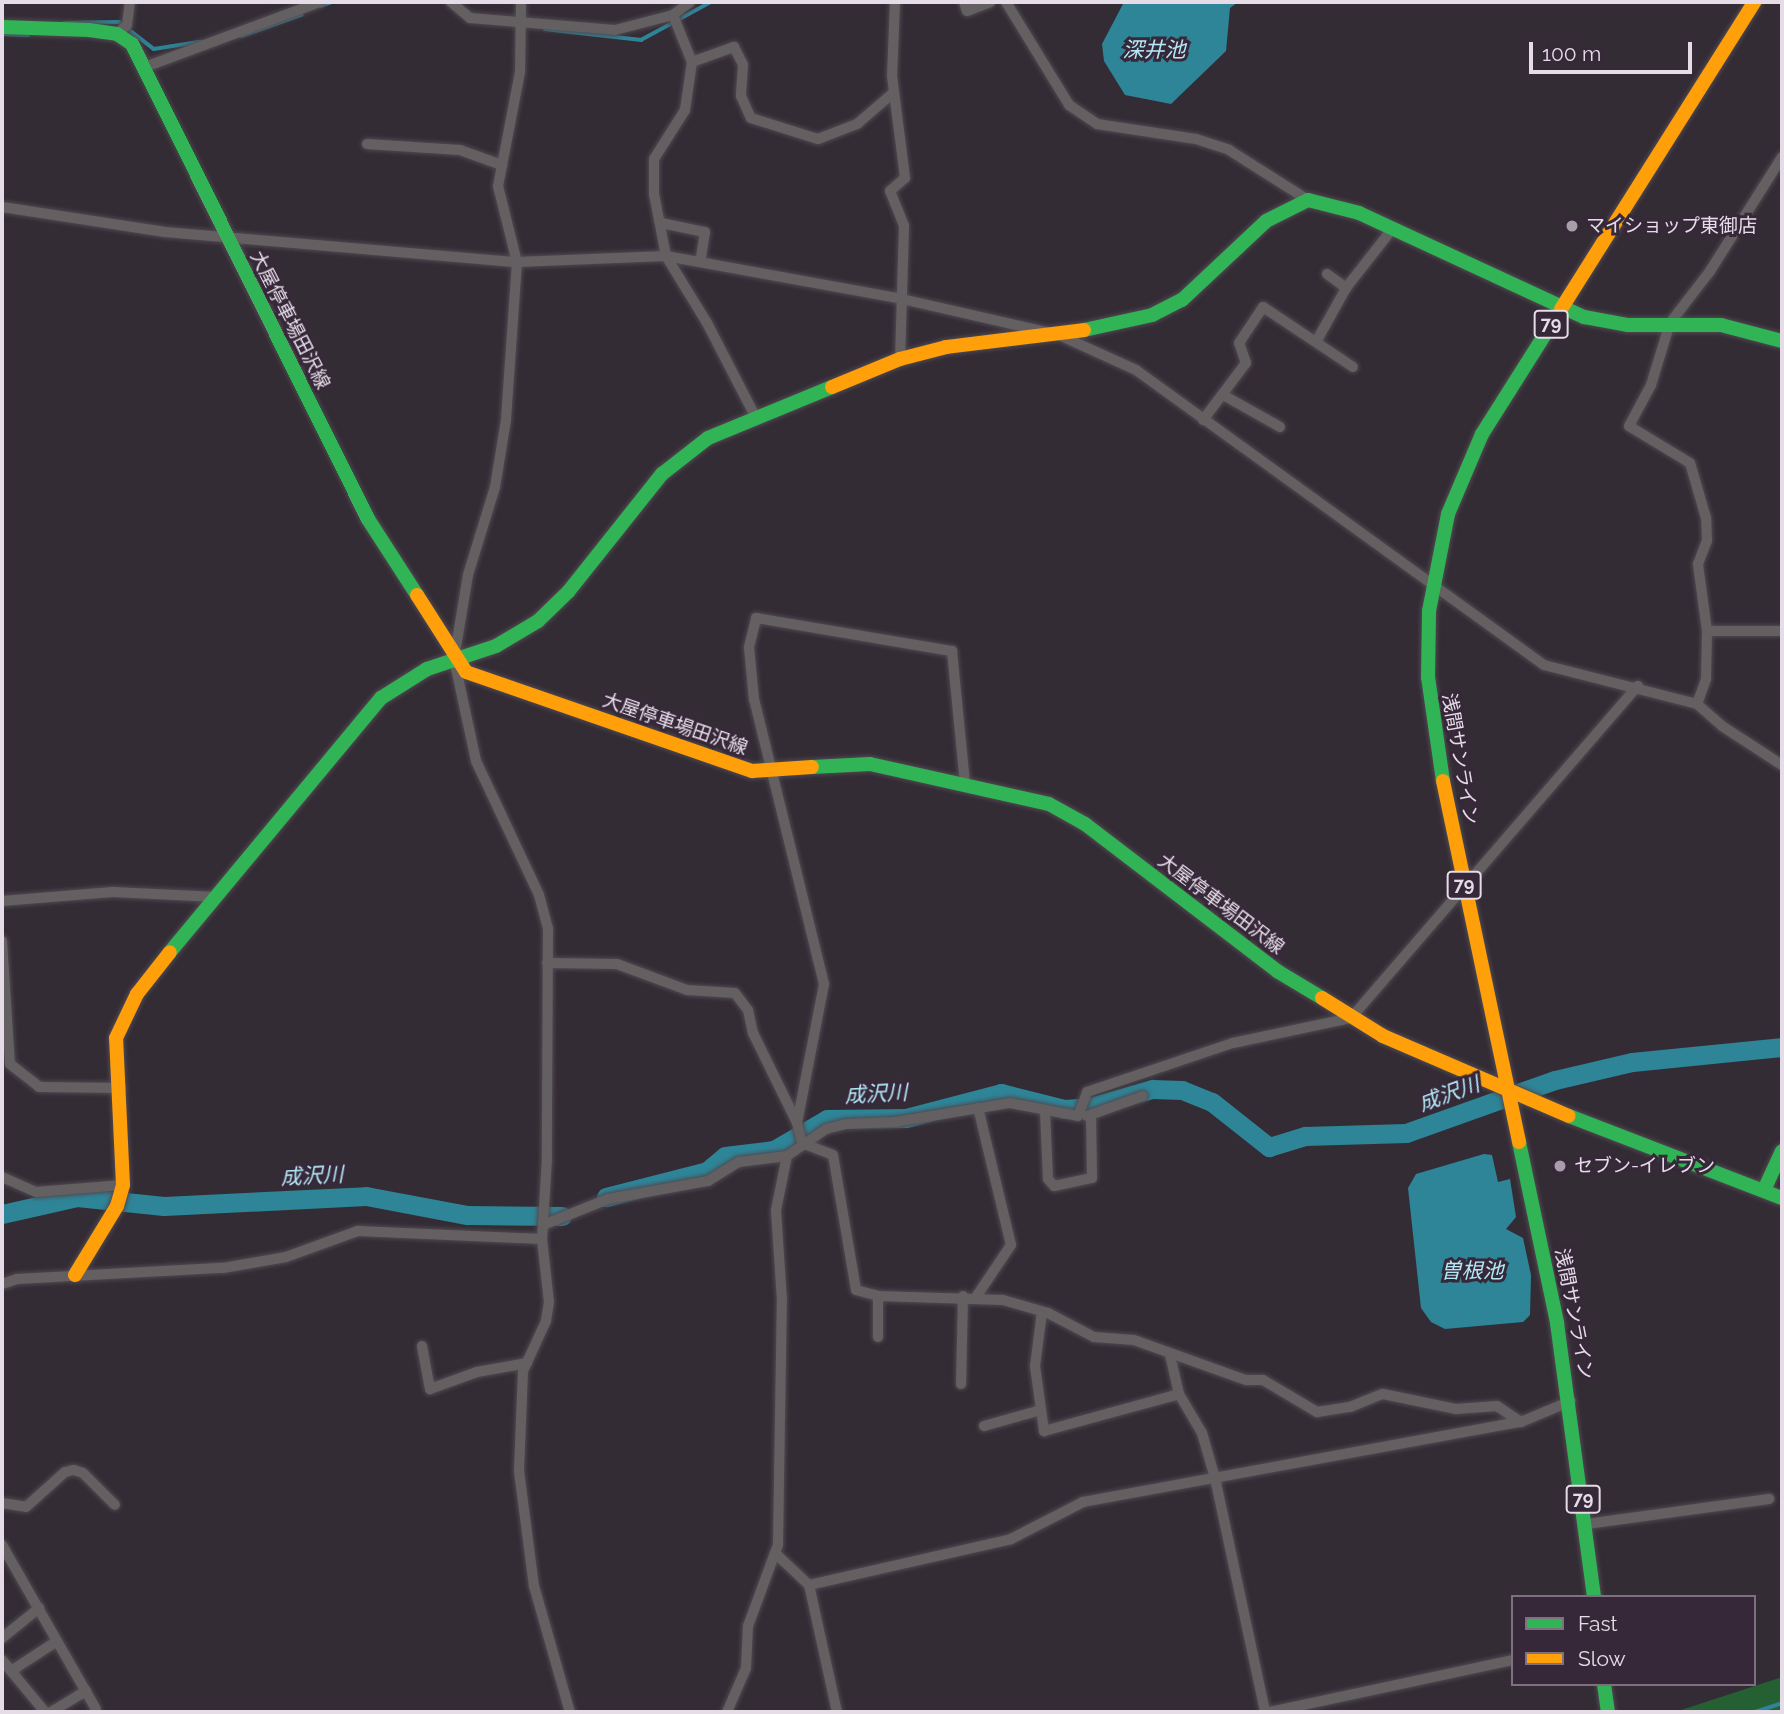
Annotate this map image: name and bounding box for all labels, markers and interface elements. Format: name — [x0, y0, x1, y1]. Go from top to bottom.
scale bar — [1532, 28, 1695, 72]
water label: 深井池 — [1123, 37, 1185, 63]
text: 100 m — [1542, 41, 1601, 66]
place label: マイショップ東御店 — [1586, 215, 1757, 237]
marker: マイショップ東御店 — [1564, 218, 1580, 234]
street label: 大屋停車場田沢線 — [245, 247, 335, 393]
road number: 79 — [1534, 310, 1568, 338]
street label: 大屋停車場田沢線 — [599, 688, 751, 760]
street label: 浅間サンライン — [1437, 692, 1483, 826]
street label: 大屋停車場田沢線 — [1153, 849, 1289, 959]
road number: 79 — [1446, 870, 1482, 900]
water label: 成沢川 — [1415, 1071, 1483, 1117]
water label: 成沢川 — [844, 1080, 908, 1108]
place label: セブン-イレブン — [1574, 1155, 1715, 1177]
marker: セブン-イレブン — [1552, 1158, 1568, 1174]
water label: 成沢川 — [280, 1162, 344, 1190]
street label: 浅間サンライン — [1550, 1247, 1598, 1381]
water label: 曽根池 — [1441, 1258, 1503, 1284]
road number: 79 — [1566, 1484, 1600, 1514]
legend — [1511, 1595, 1756, 1686]
text: Fast — [1578, 1611, 1618, 1636]
text: Slow — [1578, 1646, 1626, 1671]

